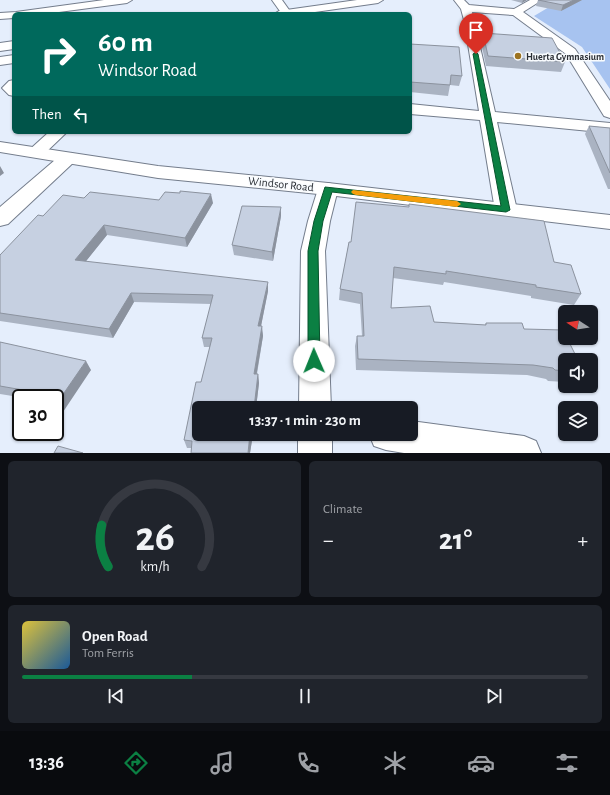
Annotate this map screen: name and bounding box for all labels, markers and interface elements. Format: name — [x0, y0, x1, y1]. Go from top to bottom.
pin — [459, 13, 493, 54]
icon: arrive — [465, 19, 487, 41]
icon: right — [32, 28, 84, 80]
text: 60 m — [98, 29, 153, 57]
marker: Huerta Gymnasium — [513, 51, 523, 61]
place label: Huerta Gymnasium — [526, 52, 604, 62]
text: Windsor Road — [98, 62, 197, 80]
icon: left — [70, 104, 92, 126]
text: Then — [32, 107, 62, 122]
street label: Windsor Road — [248, 175, 314, 193]
north arrow — [558, 305, 598, 345]
map controls — [558, 305, 598, 441]
position arrow — [293, 340, 335, 382]
button: sound — [558, 353, 598, 393]
speed limit sign: 30 — [12, 389, 64, 441]
button: layers — [558, 401, 598, 441]
text: 13:37 · 1 min · 230 m — [249, 413, 361, 428]
text: Climate — [323, 503, 362, 516]
text: 26 — [135, 517, 174, 558]
text: 21° — [439, 525, 472, 555]
text: − — [323, 529, 334, 551]
text: + — [577, 529, 588, 551]
text: km/h — [140, 560, 169, 574]
text: Open Road — [82, 629, 148, 644]
text: Tom Ferris — [82, 647, 134, 660]
icon: previous — [105, 685, 127, 707]
icon: pause — [294, 685, 316, 707]
icon: next — [483, 685, 505, 707]
icon: directions — [122, 749, 150, 777]
icon: music — [208, 749, 236, 777]
icon: phone — [294, 749, 322, 777]
icon: climate — [381, 749, 409, 777]
icon: car — [467, 749, 495, 777]
icon: filters — [553, 749, 581, 777]
text: 13:36 — [29, 754, 64, 772]

